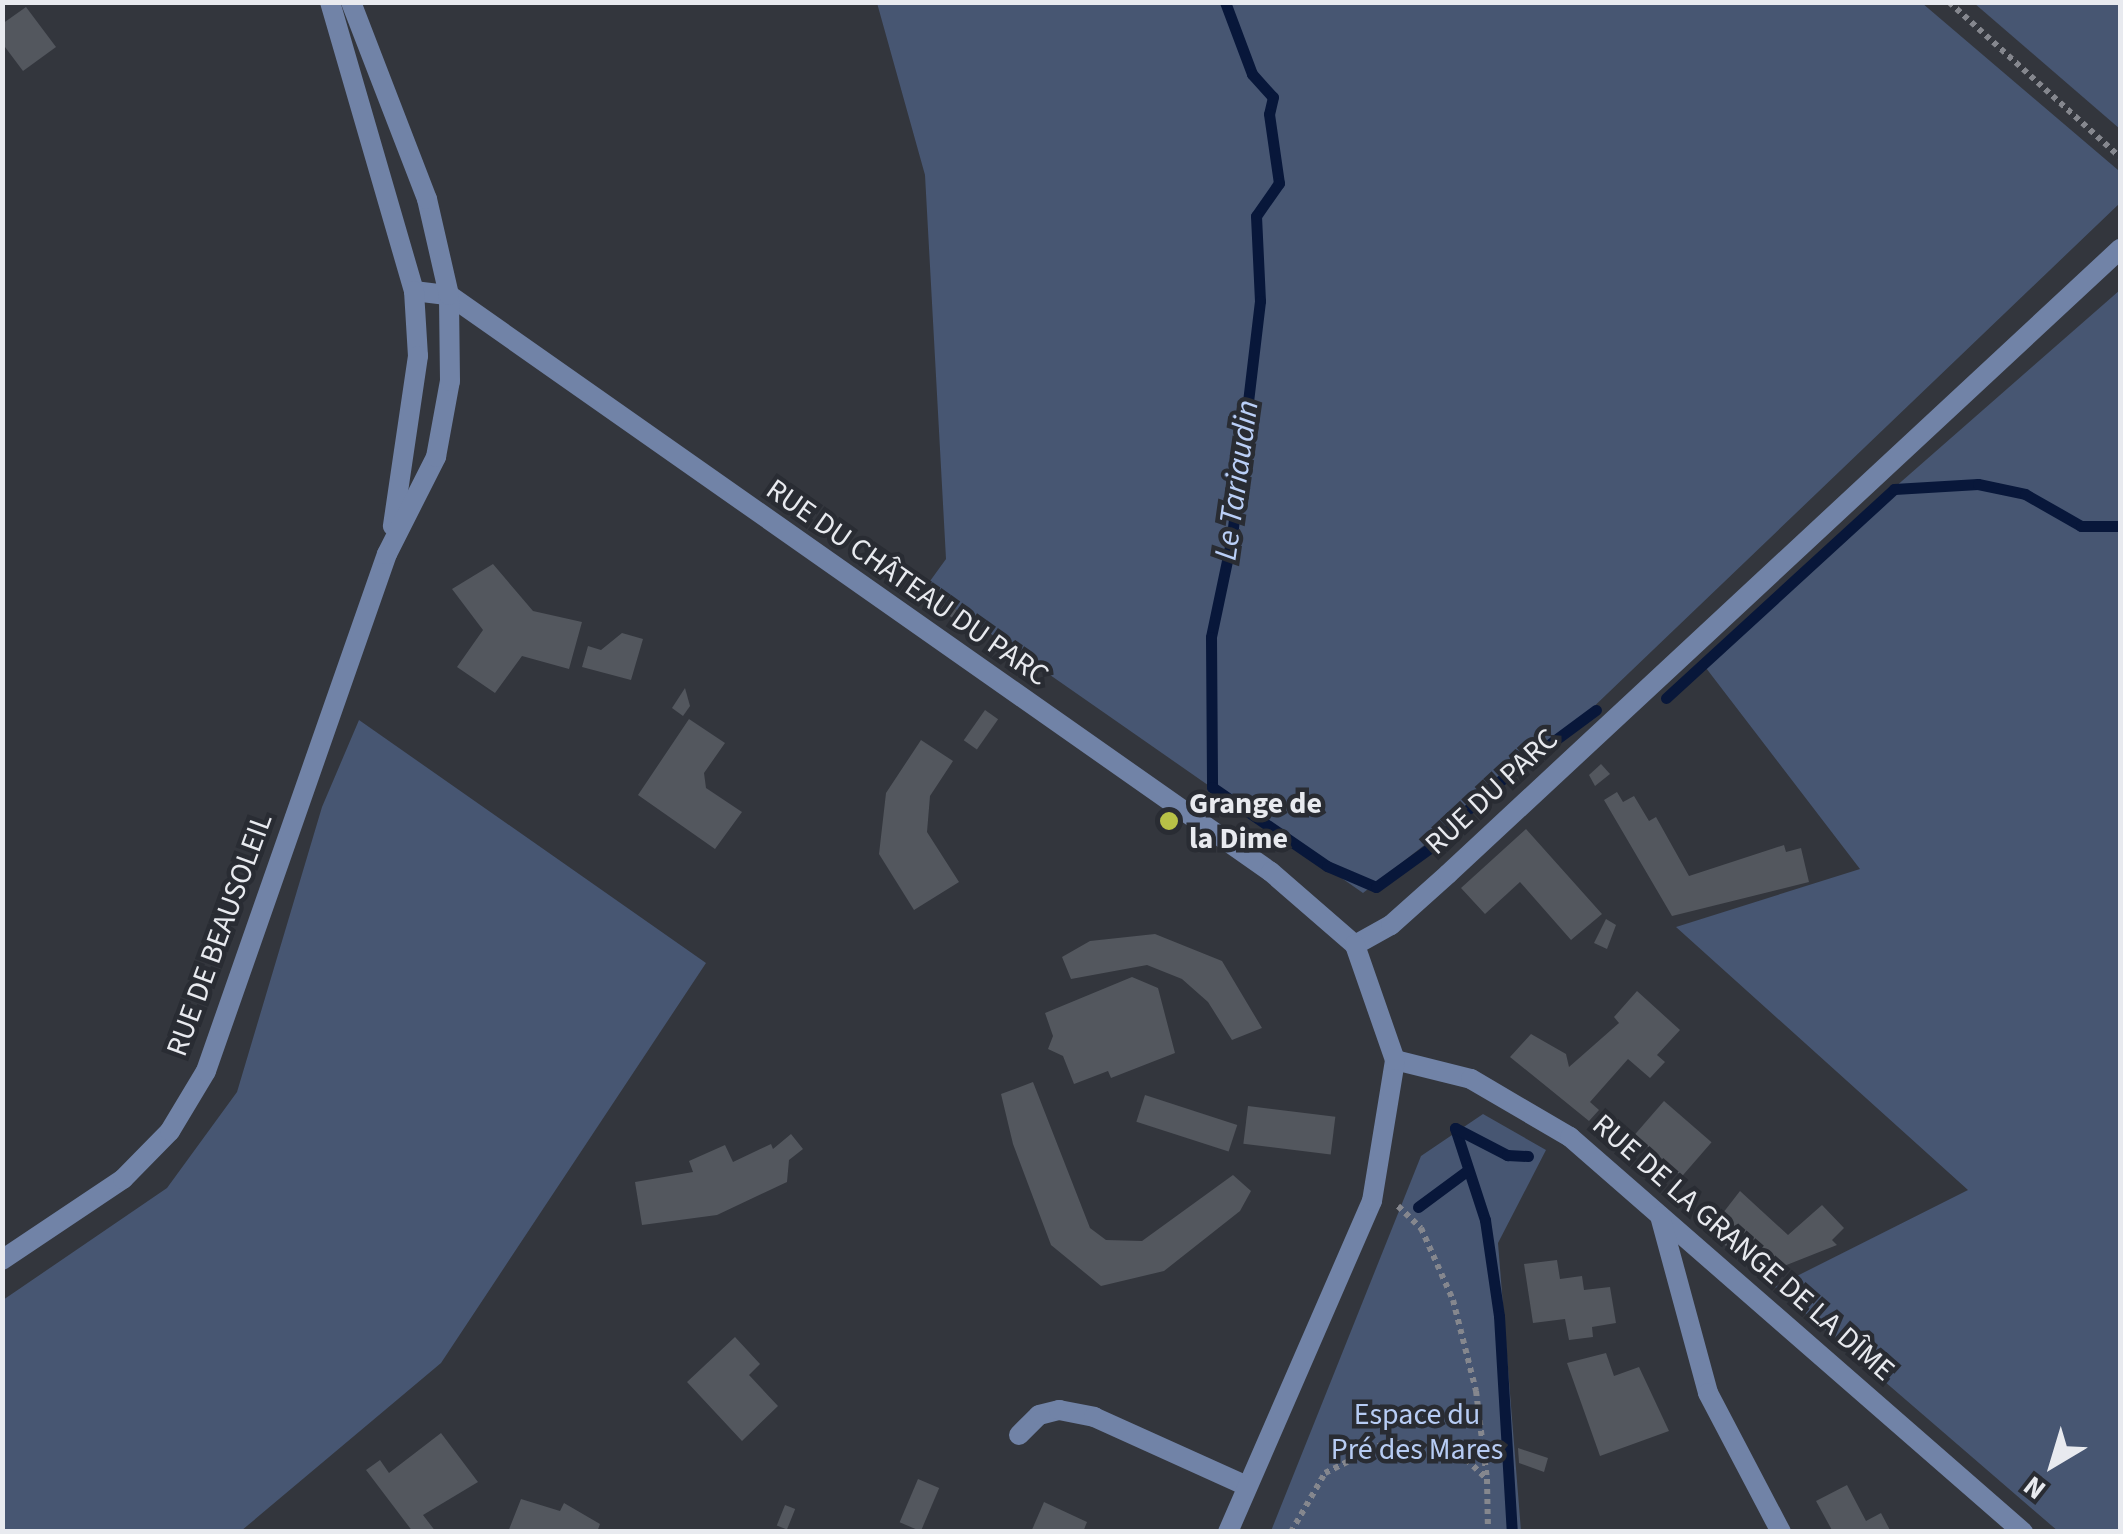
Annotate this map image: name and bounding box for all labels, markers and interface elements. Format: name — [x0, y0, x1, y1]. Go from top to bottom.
water label: Le Tariaudin — [1207, 398, 1267, 562]
street label: RUE DU CHÂTEAU DU PARC — [759, 472, 1055, 694]
street label: RUE DU PARC — [1418, 722, 1566, 862]
place label: Grange de la Dime — [1189, 786, 1322, 856]
street label: RUE DE BEAUSOLEIL — [159, 809, 281, 1061]
marker: Grange de la Dime — [1158, 810, 1180, 832]
street label: RUE DE LA GRANGE DE LA DÎME — [1585, 1107, 1901, 1389]
park label: Espace du Pré des Mares — [1331, 1397, 1503, 1468]
north arrow — [2003, 1414, 2103, 1514]
text: N — [2015, 1466, 2054, 1509]

